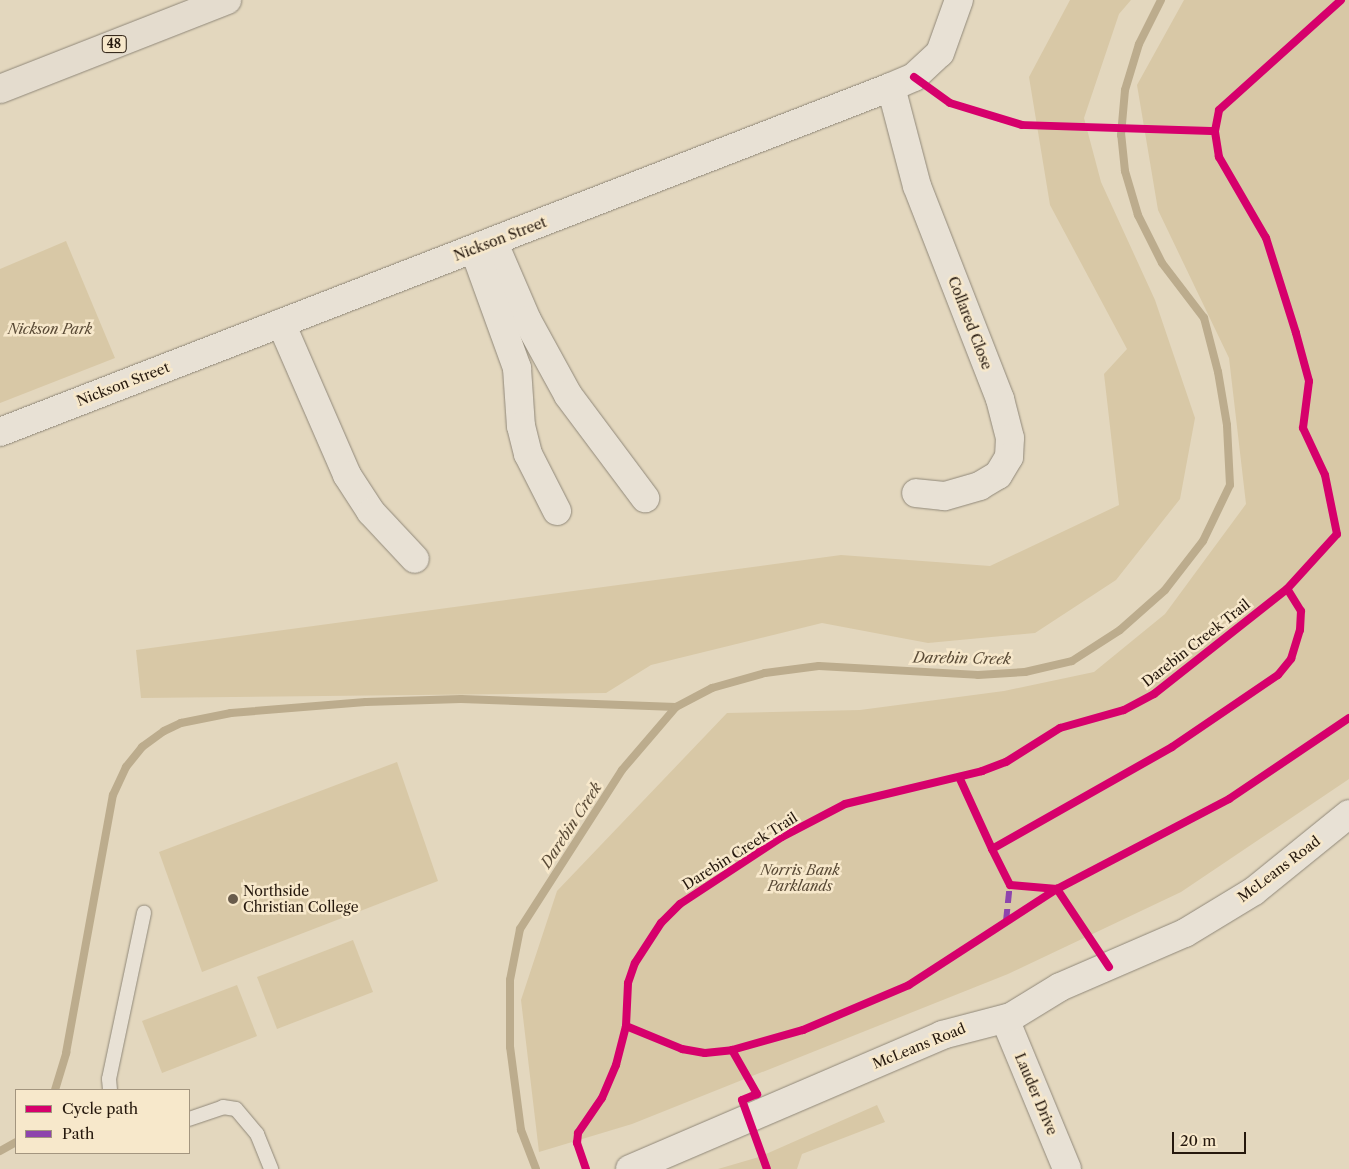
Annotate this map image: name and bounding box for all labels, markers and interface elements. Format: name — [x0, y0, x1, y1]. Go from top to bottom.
road number: 48 — [102, 34, 126, 54]
street label: Nickson Street — [451, 214, 549, 264]
street label: Collared Close — [945, 274, 995, 372]
park label: Nickson Park — [8, 321, 92, 337]
street label: Nickson Street — [74, 359, 172, 409]
street label: Darebin Creek Trail — [1139, 596, 1253, 690]
water label: Darebin Creek — [913, 648, 1011, 668]
water label: Darebin Creek — [537, 779, 605, 871]
street label: Darebin Creek Trail — [679, 809, 801, 893]
street label: McLeans Road — [1235, 833, 1323, 905]
park label: Norris Bank Parklands — [760, 862, 840, 894]
place label: Northside Christian College — [243, 883, 359, 916]
marker: Northside Christian College — [227, 893, 239, 905]
street label: McLeans Road — [870, 1020, 968, 1072]
street label: Lauder Drive — [1011, 1050, 1061, 1138]
legend — [15, 1089, 190, 1154]
text: Cycle path — [62, 1099, 138, 1118]
scale bar — [1174, 1122, 1248, 1154]
text: Path — [62, 1124, 94, 1143]
text: 20 m — [1180, 1131, 1216, 1150]

